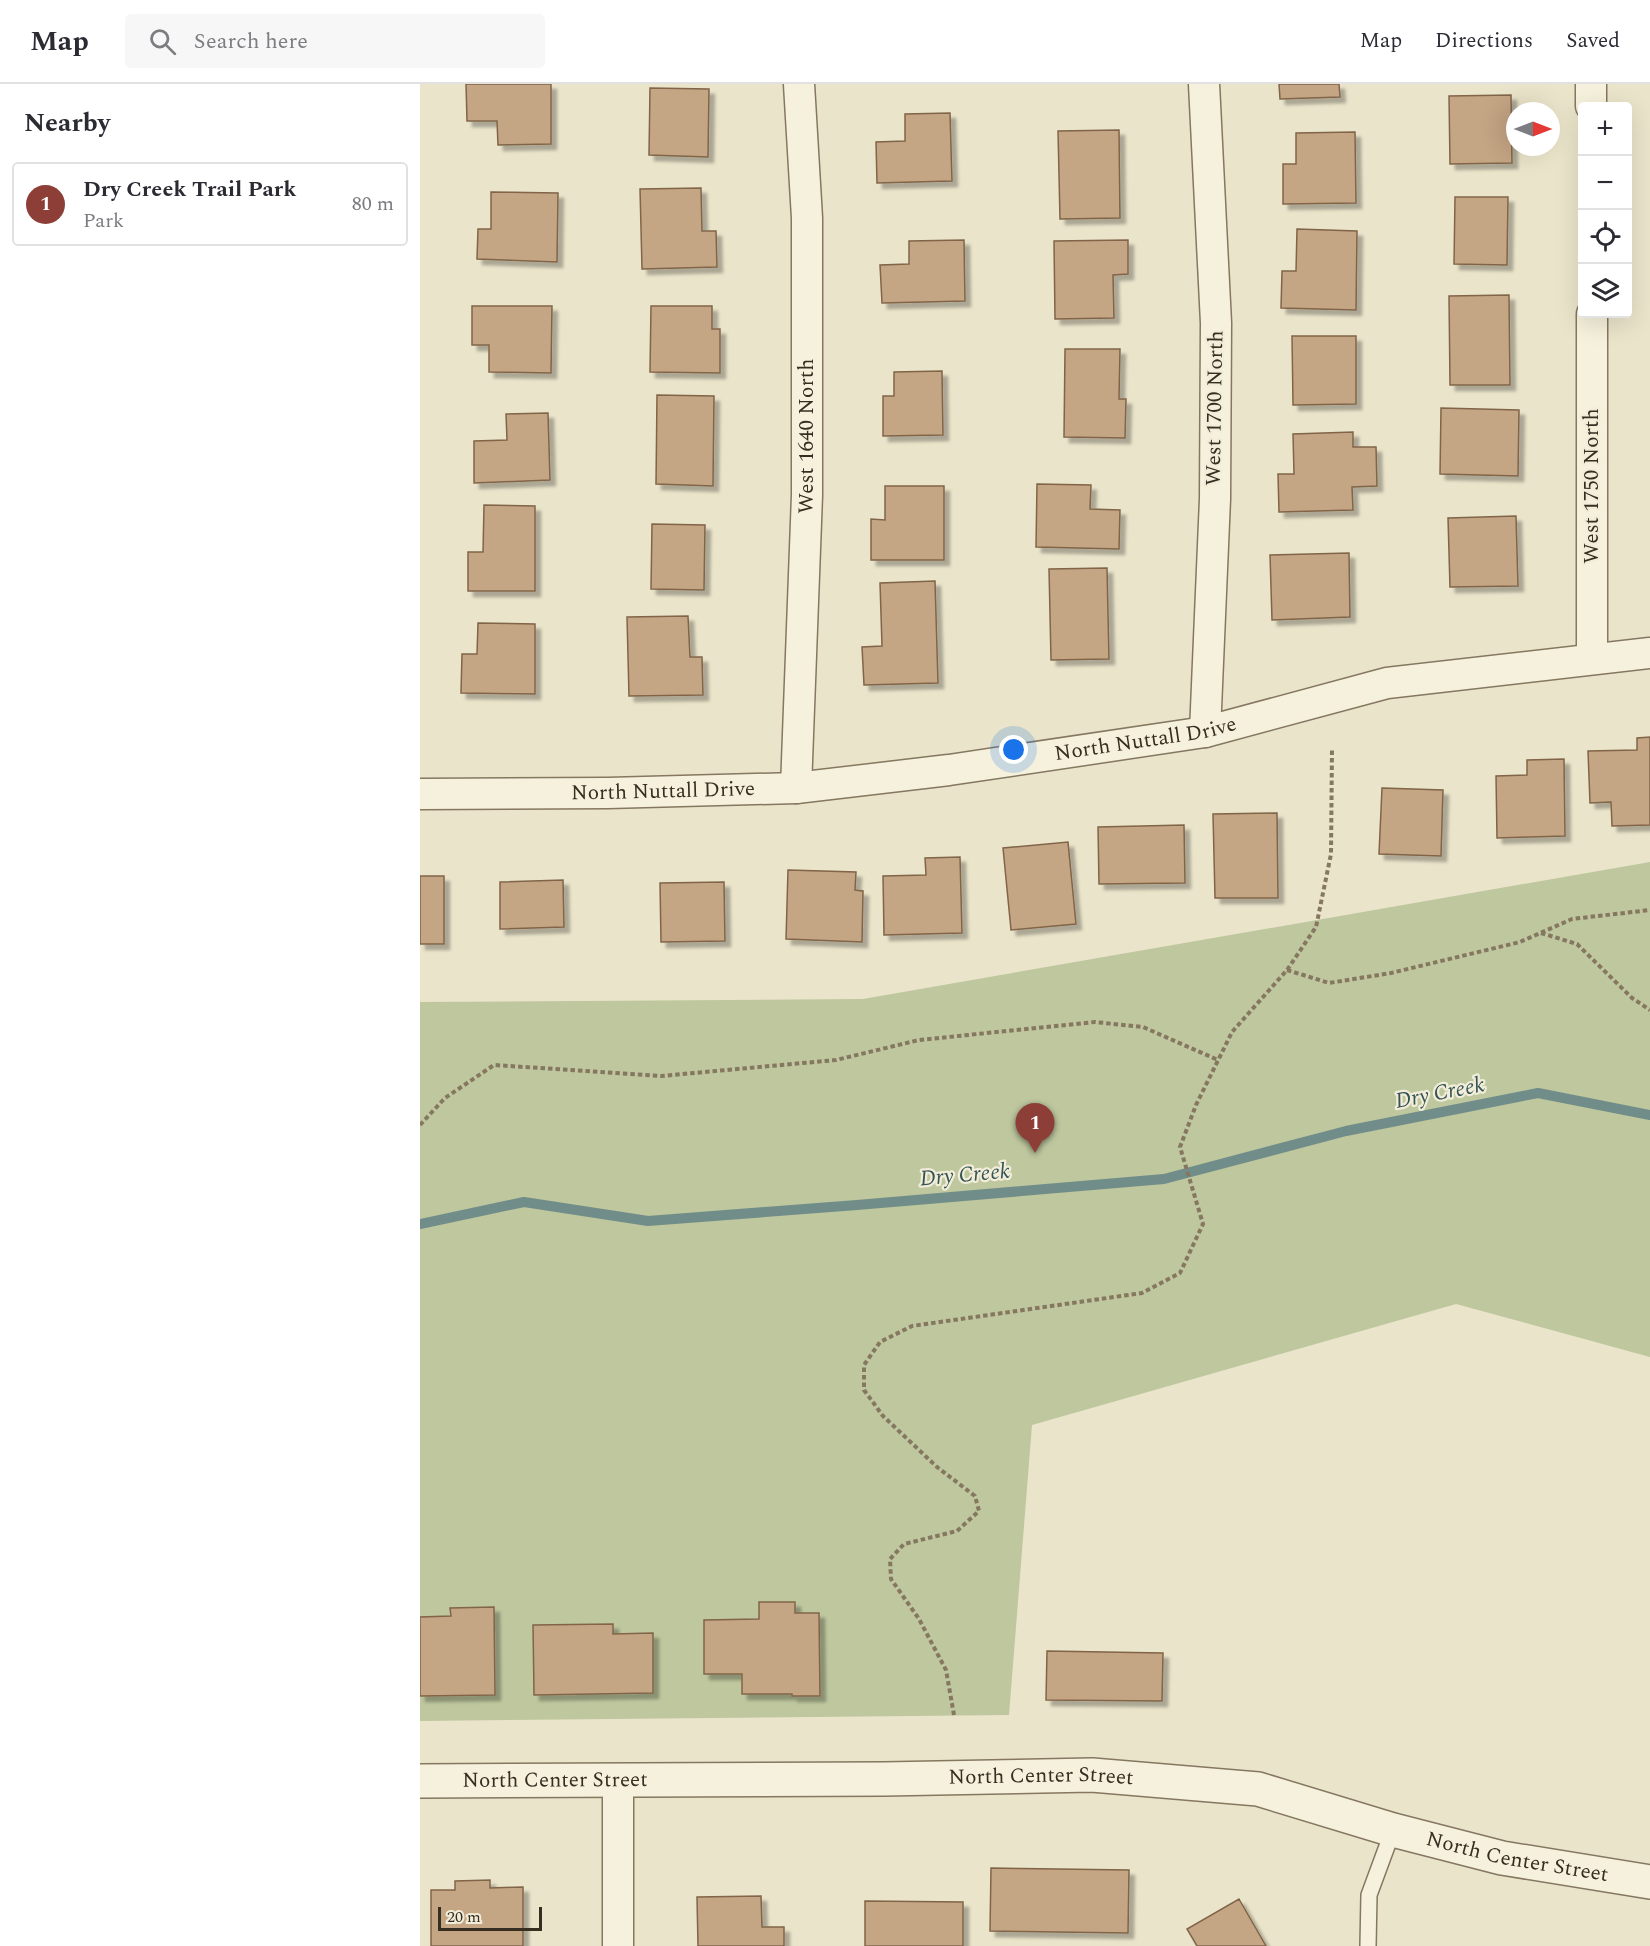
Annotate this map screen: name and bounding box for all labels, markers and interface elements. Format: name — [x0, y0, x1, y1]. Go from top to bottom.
search box — [125, 14, 545, 68]
text: Map — [30, 20, 89, 63]
icon: search — [146, 25, 179, 58]
text: Search here — [194, 25, 308, 58]
text: Map — [1360, 25, 1402, 57]
text: Directions — [1435, 25, 1533, 57]
text: Saved — [1566, 25, 1620, 57]
north arrow — [1506, 102, 1560, 156]
map controls — [1578, 102, 1632, 318]
button: + — [1578, 102, 1632, 156]
text: Nearby — [24, 103, 110, 143]
button: − — [1578, 156, 1632, 210]
text: Dry Creek Trail Park — [83, 173, 296, 206]
text: 1 — [40, 189, 51, 219]
text: 80 m — [352, 189, 394, 219]
text: Park — [83, 206, 124, 236]
button: locate — [1578, 210, 1632, 264]
button: layers — [1578, 264, 1632, 318]
street label: West 1700 North — [1198, 330, 1232, 486]
street label: West 1640 North — [790, 359, 823, 514]
street label: West 1750 North — [1576, 408, 1608, 564]
street label: North Nuttall Drive — [1052, 708, 1240, 770]
your location — [999, 735, 1028, 764]
street label: North Nuttall Drive — [571, 773, 755, 809]
water label: Dry Creek — [1392, 1068, 1488, 1118]
pin: 1 — [1016, 1104, 1054, 1153]
water label: Dry Creek — [919, 1155, 1011, 1195]
street label: North Center Street — [948, 1759, 1135, 1794]
street label: North Center Street — [462, 1764, 648, 1797]
street label: North Center Street — [1423, 1823, 1611, 1891]
scale bar — [438, 1904, 542, 1932]
text: 20 m — [447, 1905, 481, 1929]

